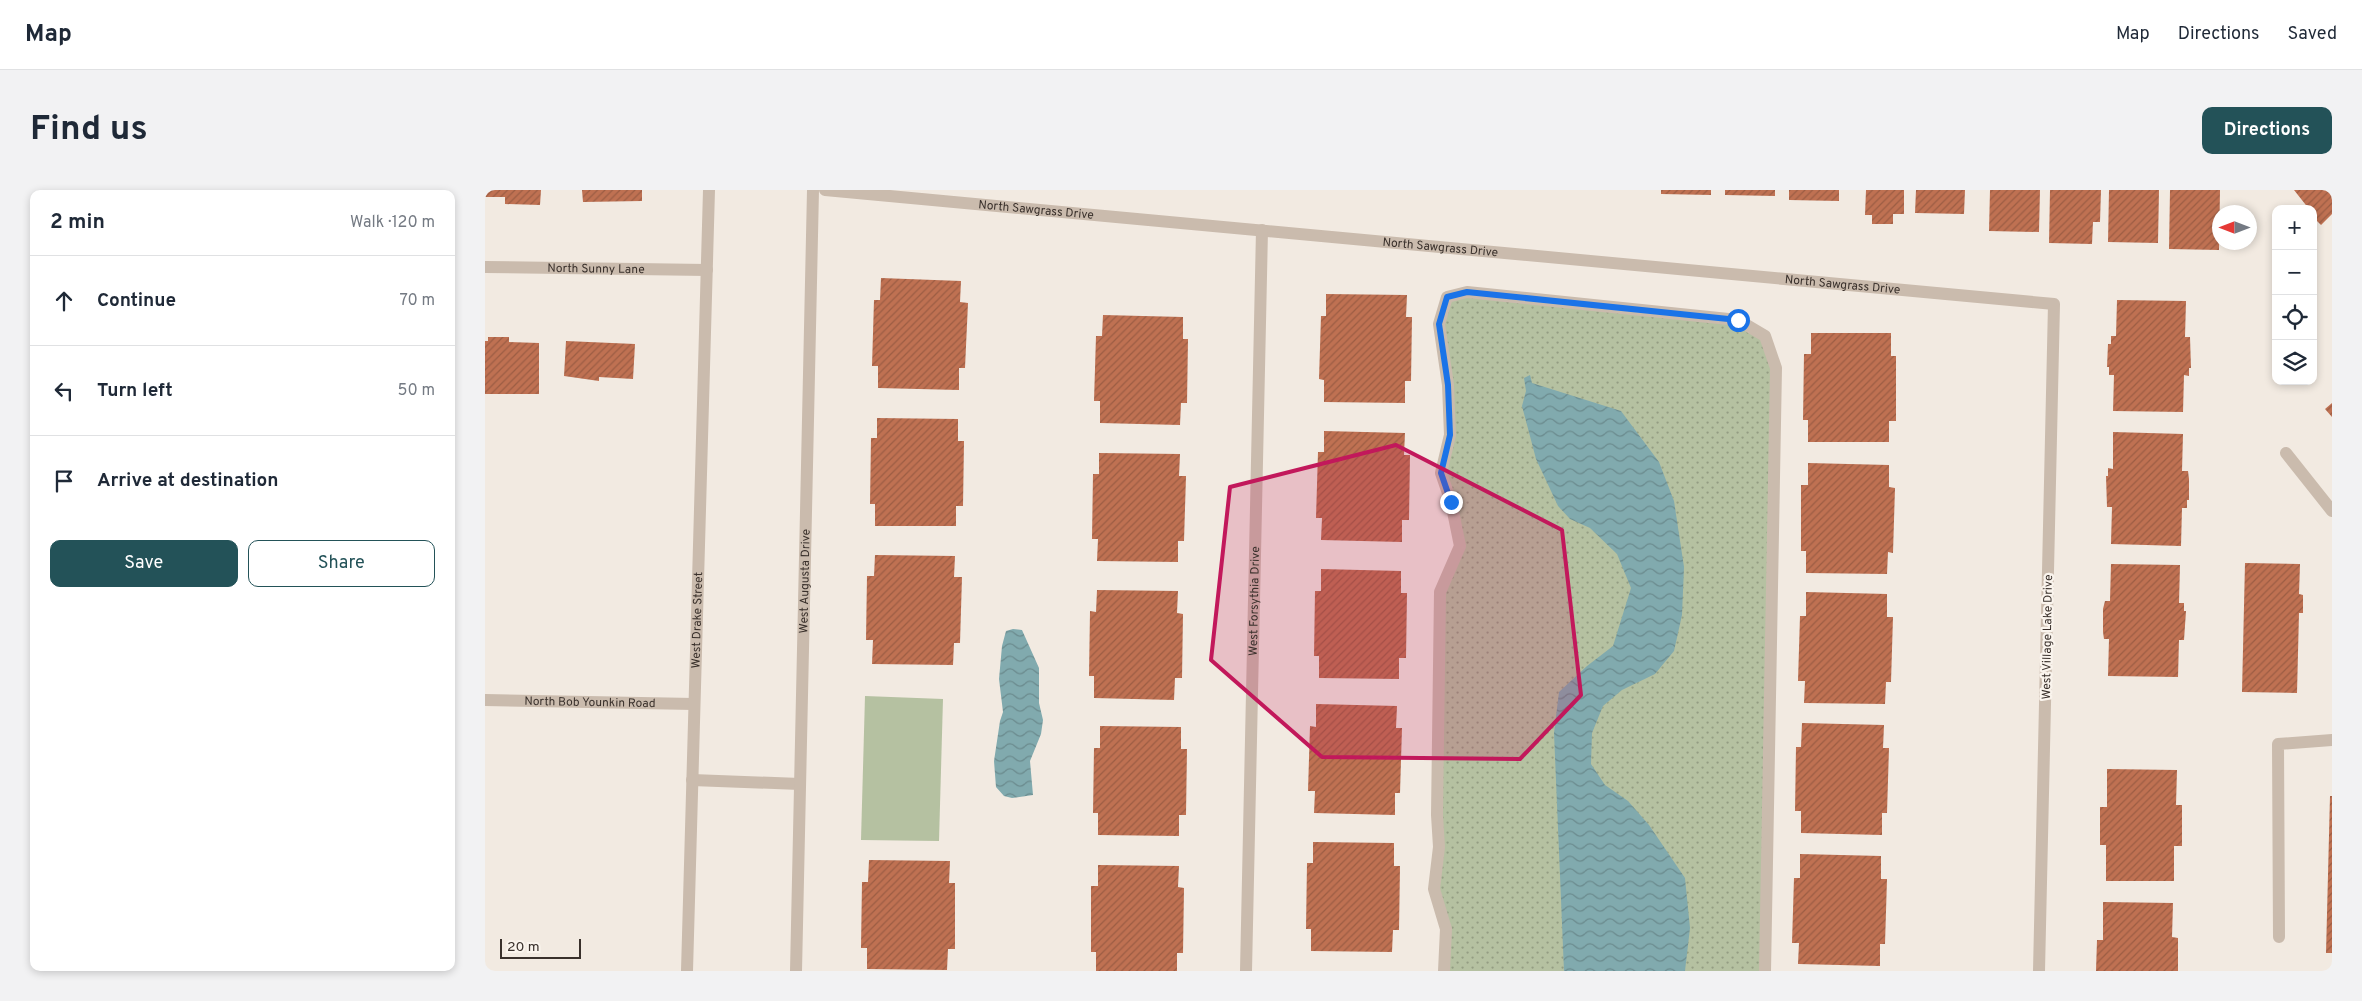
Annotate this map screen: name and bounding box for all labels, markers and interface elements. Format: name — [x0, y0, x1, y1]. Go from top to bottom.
text: Map — [25, 20, 72, 50]
text: Map — [2116, 23, 2150, 46]
text: Directions — [2178, 23, 2260, 46]
text: Saved — [2288, 23, 2337, 46]
button: Directions — [2202, 107, 2332, 154]
text: Find us — [30, 108, 148, 152]
street label: North Sawgrass Drive — [978, 197, 1094, 224]
north arrow — [2212, 205, 2257, 250]
map controls — [2272, 205, 2317, 385]
button: + — [2272, 205, 2317, 250]
text: 2 min — [50, 209, 105, 236]
text: Walk · 120 m — [350, 213, 435, 233]
street label: North Sawgrass Drive — [1382, 235, 1499, 261]
button: − — [2272, 250, 2317, 295]
street label: North Sunny Lane — [547, 261, 645, 278]
street label: North Sawgrass Drive — [1784, 272, 1901, 299]
icon: ahead — [50, 287, 78, 315]
text: Continue — [97, 289, 176, 313]
text: 70 m — [400, 291, 435, 311]
button: locate — [2272, 295, 2317, 340]
route start — [1727, 309, 1750, 332]
button: layers — [2272, 340, 2317, 385]
icon: left — [50, 377, 78, 405]
text: Turn left — [97, 379, 173, 403]
text: 50 m — [398, 381, 435, 401]
icon: arrive — [50, 467, 78, 495]
text: Arrive at destination — [97, 469, 278, 493]
route end — [1440, 491, 1463, 514]
street label: West Augusta Drive — [796, 529, 815, 634]
button: Save — [50, 540, 238, 587]
button: Share — [248, 540, 435, 587]
street label: West Forsythia Drive — [1246, 546, 1264, 656]
street label: West Drake Street — [689, 572, 707, 669]
street label: West Village Lake Drive — [2039, 574, 2057, 700]
street label: North Bob Younkin Road — [524, 694, 656, 712]
scale bar — [500, 936, 581, 959]
text: 20 m — [507, 939, 540, 956]

